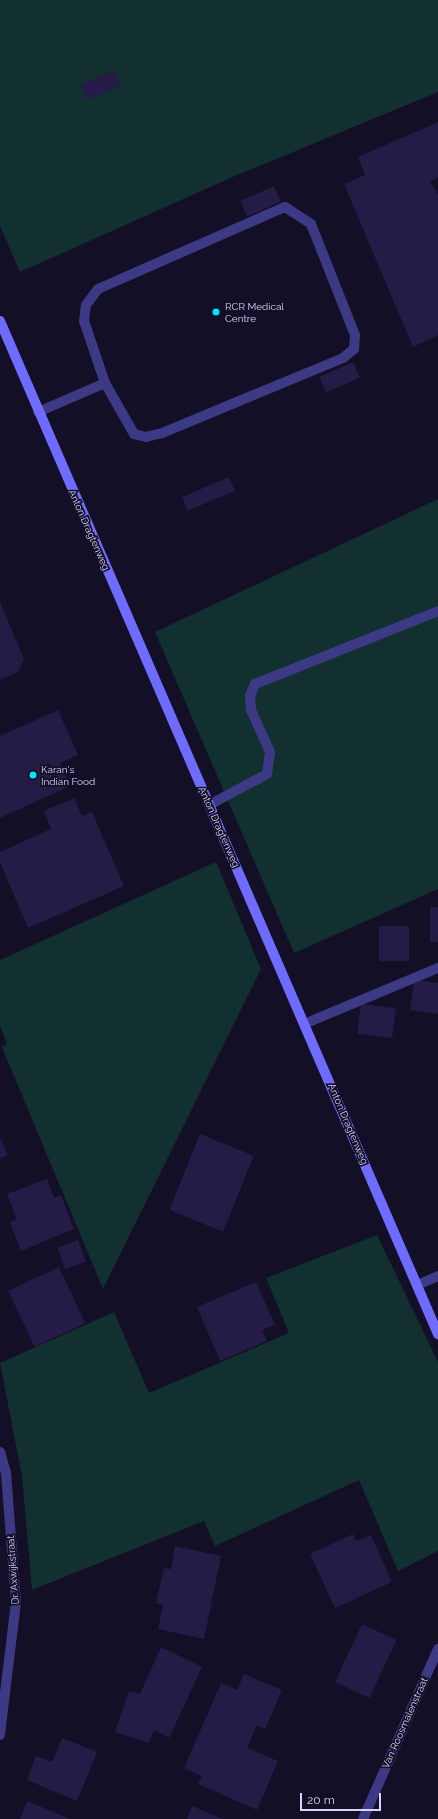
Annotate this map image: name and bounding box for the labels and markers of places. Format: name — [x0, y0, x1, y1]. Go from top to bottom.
place label: RCR Medical Centre — [225, 300, 284, 324]
marker: RCR Medical Centre — [210, 306, 222, 318]
place label: Karan's Indian Food — [41, 763, 95, 786]
marker: Karan's Indian Food — [28, 770, 38, 780]

